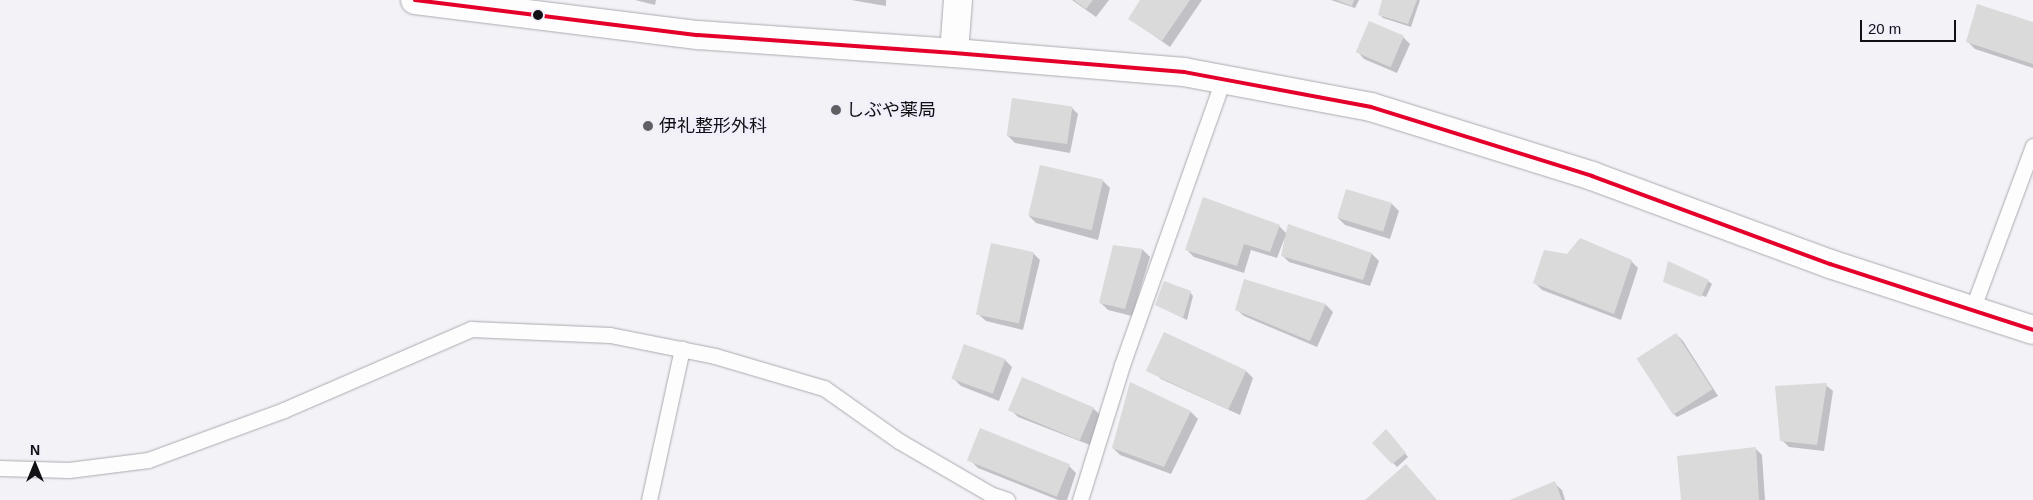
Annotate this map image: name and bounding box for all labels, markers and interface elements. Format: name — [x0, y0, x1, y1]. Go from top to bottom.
unlabelled marker — [533, 10, 543, 20]
scale bar — [1863, 10, 1959, 42]
text: 20 m — [1868, 20, 1901, 37]
place label: しぶや薬局 — [846, 99, 936, 121]
marker: しぶや薬局 — [830, 104, 842, 116]
place label: 伊礼整形外科 — [659, 115, 767, 137]
marker: 伊礼整形外科 — [641, 119, 655, 133]
north arrow — [10, 440, 60, 490]
text: N — [30, 442, 40, 458]

